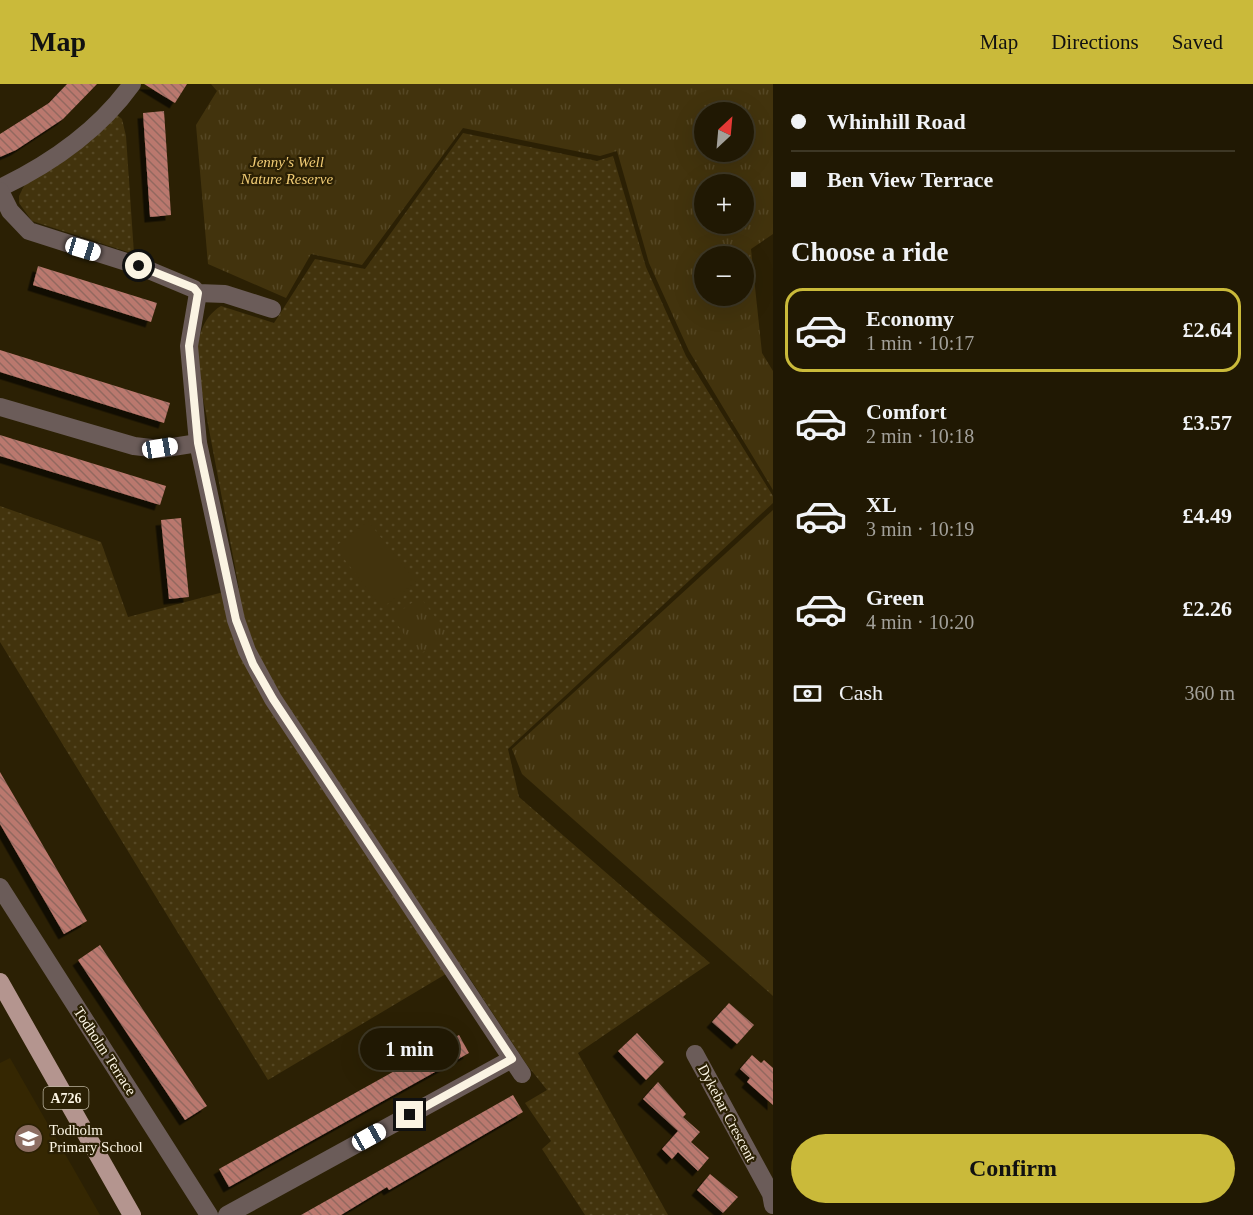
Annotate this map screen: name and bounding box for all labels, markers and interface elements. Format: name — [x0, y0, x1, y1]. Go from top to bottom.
text: Map — [30, 26, 86, 57]
text: Map — [980, 30, 1018, 54]
text: Directions — [1051, 30, 1139, 54]
text: Saved — [1172, 30, 1223, 54]
north arrow — [694, 102, 754, 162]
map controls — [694, 102, 754, 306]
text: Whinhill Road — [827, 109, 966, 134]
park label: Jenny's Well Nature Reserve — [240, 154, 333, 187]
text: Ben View Terrace — [827, 167, 993, 192]
button: + — [694, 174, 754, 234]
car — [63, 235, 103, 263]
text: Choose a ride — [791, 237, 949, 267]
button: − — [694, 246, 754, 306]
route start — [125, 252, 152, 279]
icon: car — [794, 303, 848, 357]
text: Economy — [866, 306, 954, 331]
text: £2.64 — [1183, 317, 1232, 342]
text: 1 min · 10:17 — [866, 332, 974, 354]
icon: car — [794, 396, 848, 450]
text: Comfort — [866, 399, 947, 424]
text: £3.57 — [1183, 410, 1232, 435]
text: 2 min · 10:18 — [866, 425, 974, 447]
car — [141, 436, 179, 460]
icon: car — [794, 489, 848, 543]
text: XL — [866, 492, 897, 517]
text: £4.49 — [1183, 503, 1232, 528]
text: 3 min · 10:19 — [866, 518, 974, 540]
icon: car — [794, 582, 848, 636]
text: Green — [866, 585, 924, 610]
text: £2.26 — [1183, 596, 1232, 621]
text: 4 min · 10:20 — [866, 611, 974, 633]
icon: cash — [791, 677, 824, 710]
text: Cash — [839, 680, 883, 705]
text: 360 m — [1184, 682, 1235, 704]
street label: Todholm Terrace — [70, 1004, 140, 1098]
callout: 1 min — [360, 1028, 460, 1070]
text: 1 min — [385, 1038, 434, 1060]
street label: Dykebar Crescent — [695, 1062, 760, 1165]
road number: A726 — [44, 1087, 88, 1109]
route end — [396, 1101, 423, 1128]
car — [349, 1120, 389, 1154]
place label: Todholm Primary School — [49, 1122, 143, 1155]
school or university icon: Todholm Primary School — [12, 1123, 44, 1155]
button: Confirm — [791, 1134, 1235, 1203]

